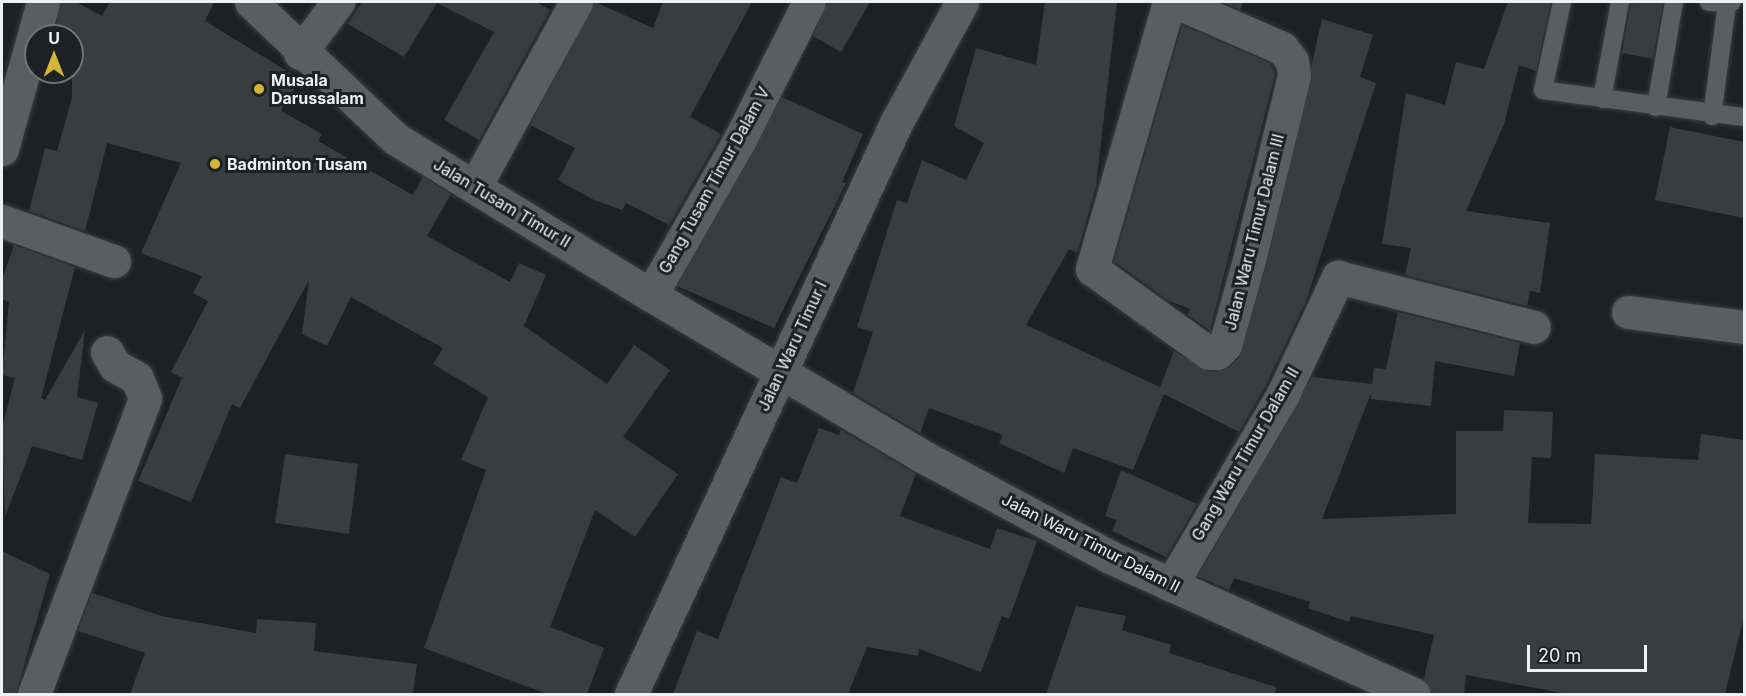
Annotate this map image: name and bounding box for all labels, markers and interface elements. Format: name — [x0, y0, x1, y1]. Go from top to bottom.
north arrow — [24, 24, 84, 84]
text: U — [48, 28, 60, 48]
place label: Musala Darussalam — [271, 70, 364, 108]
marker: Musala Darussalam — [252, 82, 266, 96]
street label: Gang Tusam Timur Dalam V — [655, 83, 773, 277]
street label: Jalan Waru Timur Dalam III — [1220, 132, 1288, 332]
place label: Badminton Tusam — [227, 154, 367, 174]
street label: Jalan Tusam Timur II — [430, 155, 574, 251]
marker: Badminton Tusam — [208, 157, 222, 171]
street label: Jalan Waru Timur I — [753, 278, 831, 414]
street label: Gang Waru Timur Dalam II — [1187, 364, 1303, 544]
street label: Jalan Waru Timur Dalam II — [999, 490, 1183, 596]
scale bar — [1530, 633, 1650, 671]
text: 20 m — [1538, 645, 1581, 666]

